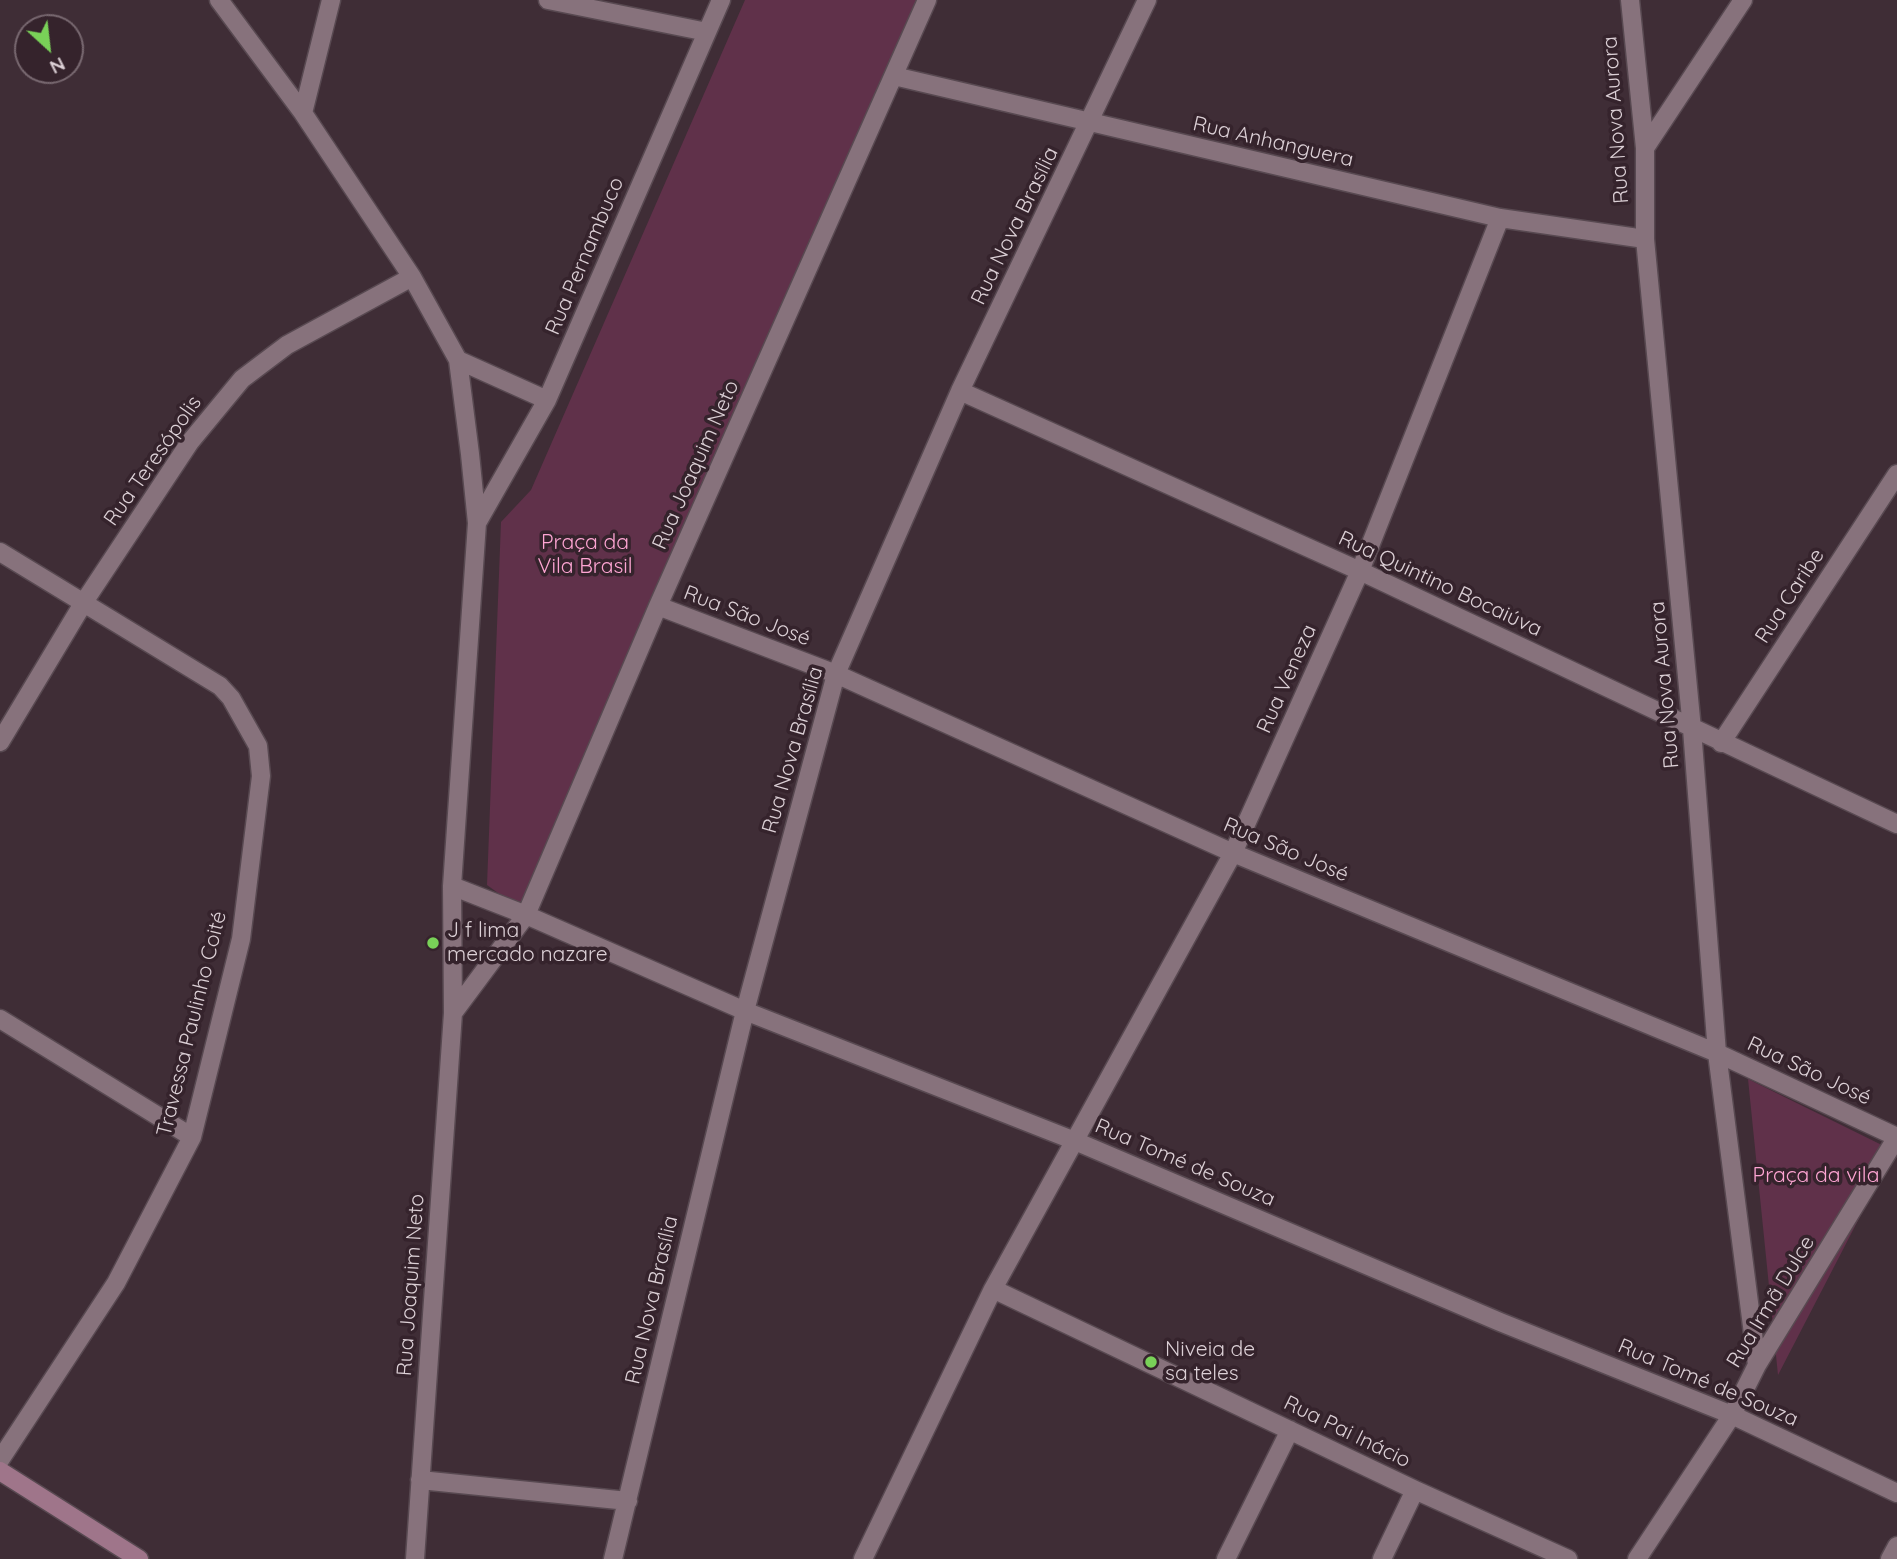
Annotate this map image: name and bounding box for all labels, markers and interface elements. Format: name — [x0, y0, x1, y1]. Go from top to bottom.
north arrow — [14, 14, 84, 84]
street label: Rua Nova Aurora — [1598, 35, 1634, 205]
text: N — [46, 52, 69, 80]
street label: Rua Anhanguera — [1190, 111, 1356, 173]
street label: Rua Nova Brasília — [966, 143, 1064, 309]
street label: Rua Pernambuco — [540, 173, 630, 339]
street label: Rua Joaquim Neto — [647, 376, 745, 554]
street label: Rua Teresópolis — [99, 391, 207, 531]
street label: Rua Quintino Bocaiúva — [1334, 526, 1546, 642]
park label: Praça da Vila Brasil — [537, 530, 633, 580]
street label: Rua Caribe — [1750, 544, 1830, 648]
street label: Rua São José — [680, 580, 814, 652]
street label: Rua Nova Aurora — [1645, 600, 1685, 770]
street label: Rua Veneza — [1252, 621, 1322, 737]
street label: Rua Nova Brasília — [757, 664, 829, 836]
street label: Rua São José — [1220, 812, 1352, 888]
street label: Travessa Paulinho Coité — [152, 909, 232, 1139]
place label: J f lima mercado nazare — [447, 918, 608, 968]
marker: J f lima mercado nazare — [425, 935, 441, 951]
street label: Rua São José — [1743, 1031, 1875, 1111]
street label: Rua Tomé de Souza — [1091, 1114, 1279, 1212]
park label: Praça da vila — [1753, 1163, 1879, 1189]
street label: Rua Joaquim Neto — [392, 1193, 430, 1377]
street label: Rua Nova Brasília — [620, 1213, 684, 1387]
street label: Rua Irmã Dulce — [1722, 1231, 1820, 1373]
street label: Rua Tomé de Souza — [1614, 1334, 1802, 1432]
place label: Niveia de sa teles — [1165, 1337, 1255, 1387]
marker: Niveia de sa teles — [1143, 1354, 1159, 1370]
street label: Rua Pai Inácio — [1280, 1390, 1414, 1474]

